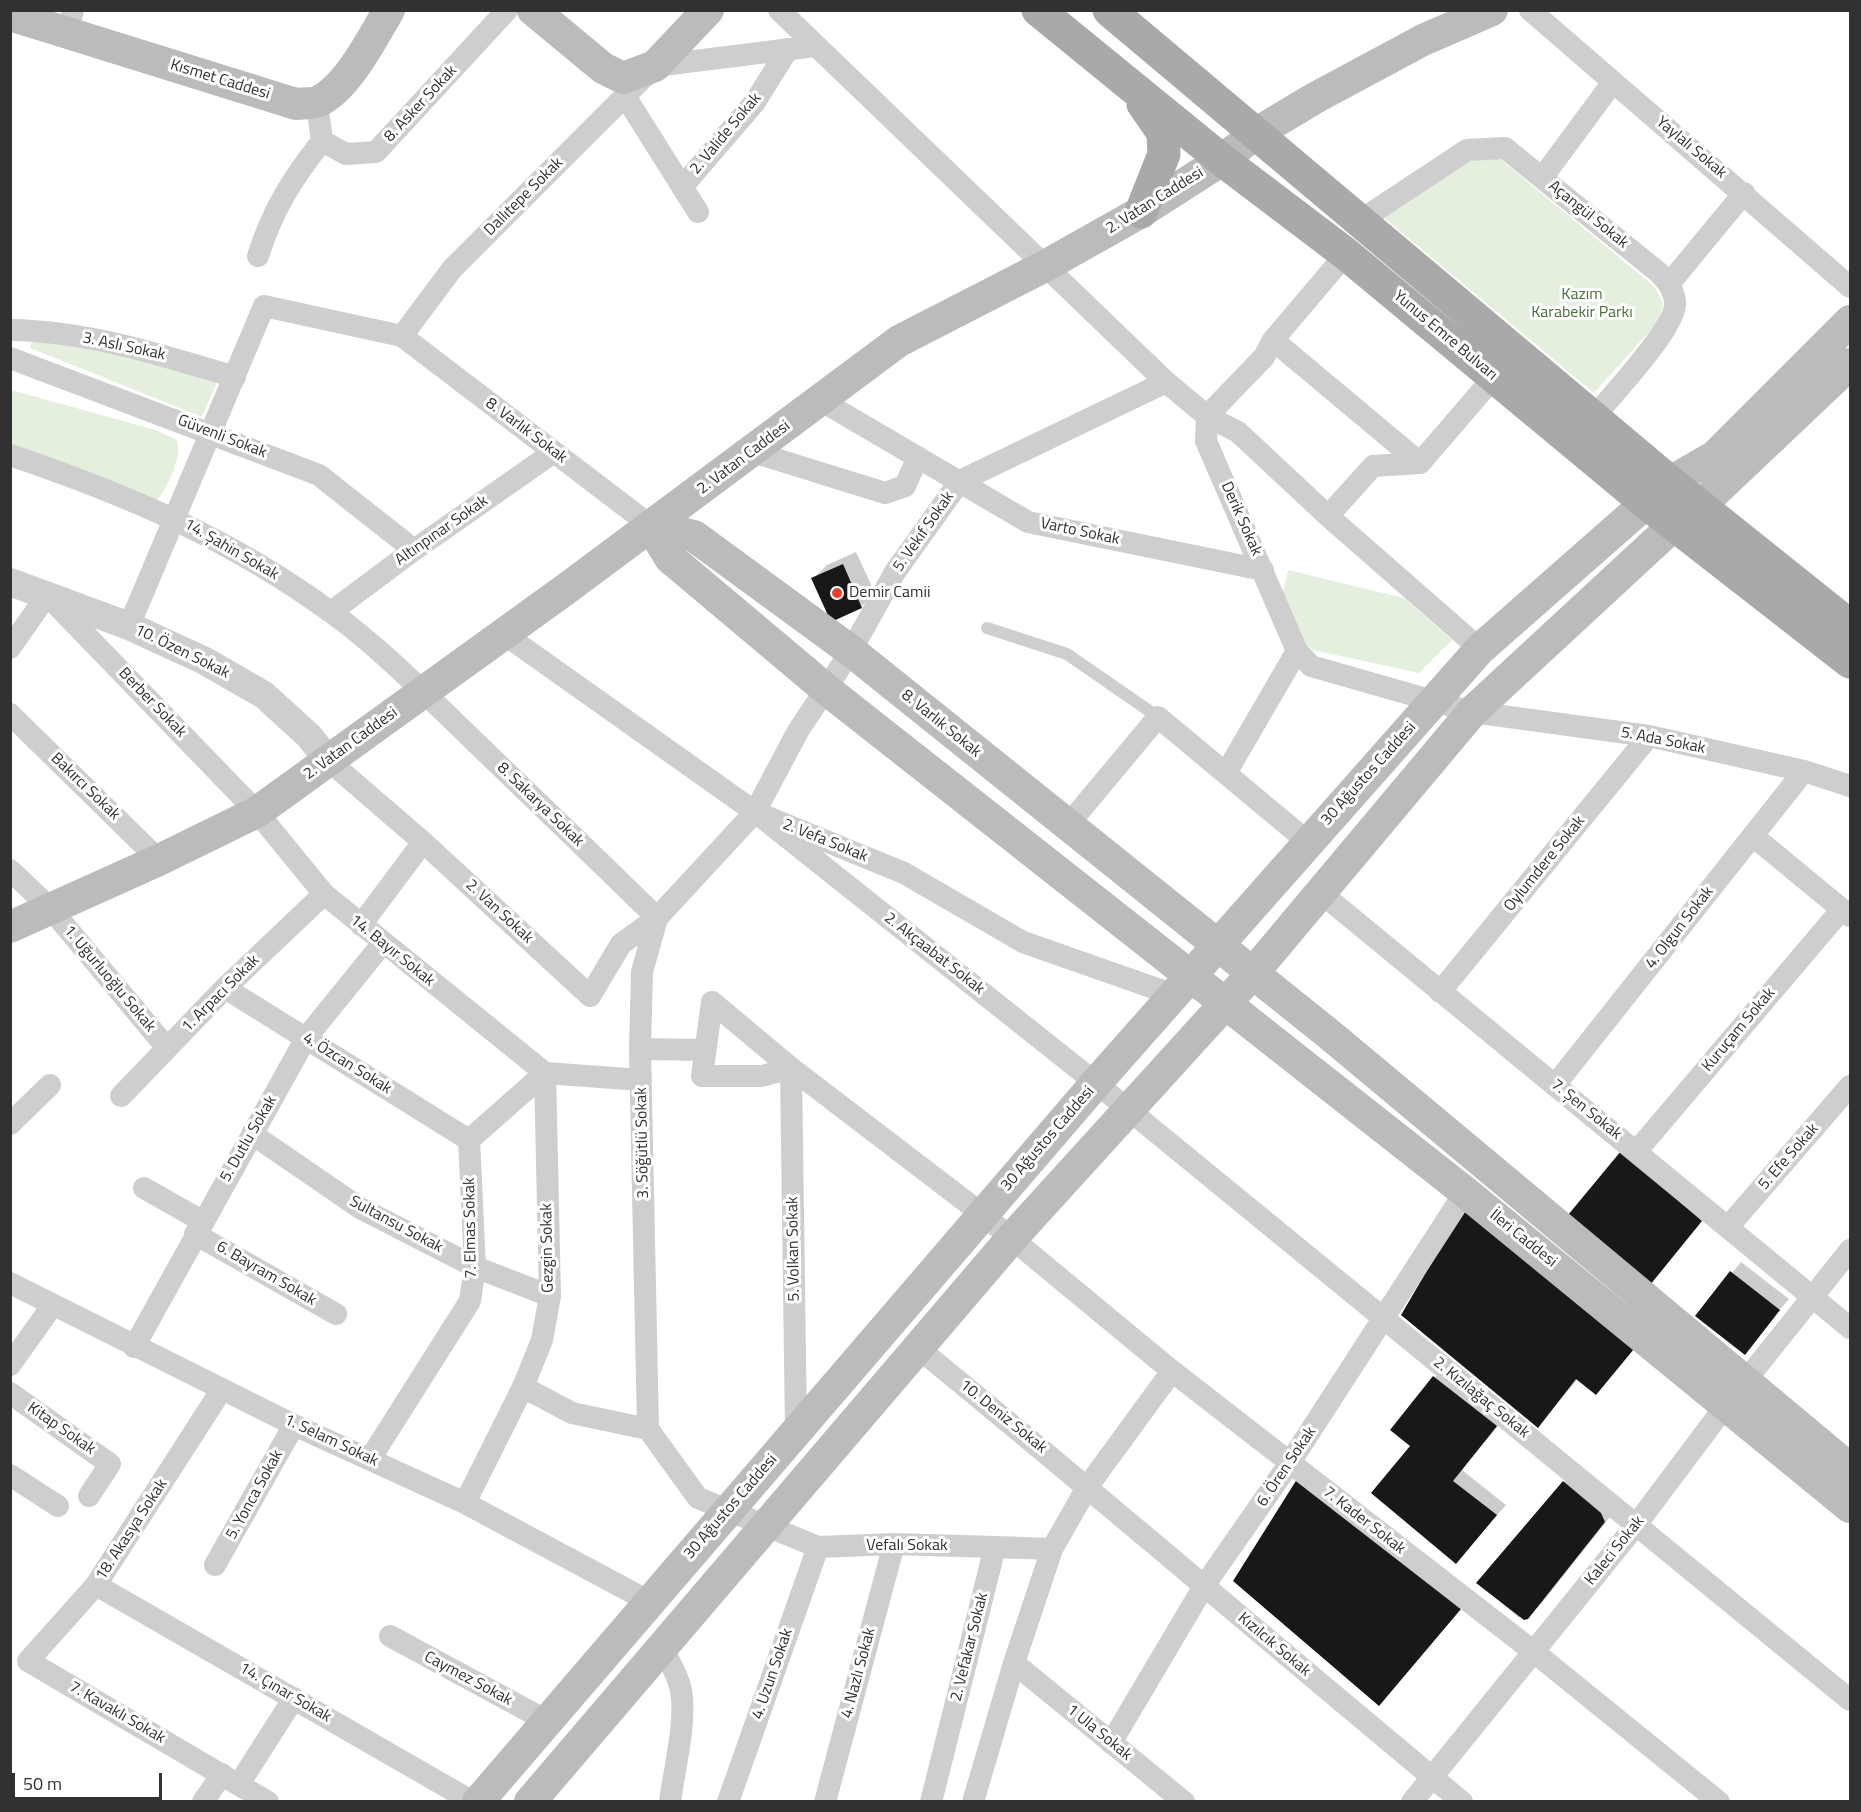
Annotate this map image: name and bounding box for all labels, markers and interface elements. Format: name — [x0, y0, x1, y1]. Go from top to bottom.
street label: Kısmet Caddesi — [168, 56, 272, 104]
street label: 8. Asker Sokak — [381, 62, 461, 146]
street label: 2. Valide Sokak — [686, 89, 766, 179]
street label: Yaylalı Sokak — [1652, 113, 1730, 183]
street label: Dallıtepe Sokak — [481, 154, 567, 240]
street label: 2. Vatan Caddesi — [1103, 163, 1207, 239]
street label: Açangül Sokak — [1544, 177, 1632, 253]
park label: Kazım Karabekir Parkı — [1531, 285, 1633, 323]
street label: Yunus Emre Bulvarı — [1389, 287, 1501, 385]
street label: 3. Aslı Sokak — [81, 329, 167, 365]
street label: 8. Varlık Sokak — [481, 394, 571, 468]
street label: Güvenli Sokak — [175, 411, 269, 463]
street label: 2. Vatan Caddesi — [694, 417, 794, 499]
street label: Derik Sokak — [1216, 479, 1266, 559]
street label: 5. Vekıf Sokak — [889, 488, 959, 576]
street label: Altınpınar Sokak — [392, 492, 492, 570]
street label: Varto Sokak — [1039, 514, 1121, 550]
street label: 14. Şahin Sokak — [180, 515, 282, 585]
place label: Demir Camii — [849, 583, 930, 603]
marker: Demir Camii — [830, 586, 844, 600]
street label: 10. Özen Sokak — [131, 621, 233, 683]
street label: Berber Sokak — [114, 664, 190, 742]
street label: 8. Varlık Sokak — [897, 686, 985, 762]
street label: 2. Vatan Caddesi — [300, 704, 402, 784]
street label: 30 Ağustos Caddesi — [1317, 718, 1421, 830]
street label: 5. Ada Sokak — [1619, 723, 1707, 759]
street label: Bakırcı Sokak — [46, 749, 124, 825]
street label: 8. Sakarya Sokak — [493, 759, 587, 851]
street label: Oylumdere Sokak — [1500, 812, 1590, 916]
street label: 2. Vefa Sokak — [780, 815, 870, 867]
street label: 2. Van Sokak — [461, 876, 537, 948]
street label: 4. Olgun Sokak — [1642, 883, 1718, 973]
street label: 2. Akçaabat Sokak — [880, 909, 988, 999]
street label: 14. Bayır Sokak — [346, 911, 438, 991]
street label: 1. Uğurluoğlu Sokak — [59, 922, 159, 1036]
street label: 1. Arpacı Sokak — [178, 951, 264, 1037]
street label: Kuruçam Sokak — [1698, 984, 1780, 1076]
street label: 4. Özcan Sokak — [299, 1029, 395, 1099]
street label: 7. Şen Sokak — [1547, 1076, 1625, 1144]
street label: 30 Ağustos Caddesi — [997, 1083, 1099, 1195]
street label: 3. Söğütlü Sokak — [632, 1087, 654, 1199]
street label: 5. Dutlu Sokak — [217, 1092, 281, 1186]
street label: 5. Efe Sokak — [1755, 1120, 1823, 1194]
street label: 7. Elmas Sokak — [461, 1177, 481, 1279]
street label: Sultansu Sokak — [346, 1192, 446, 1258]
street label: 5. Volkan Sokak — [783, 1196, 805, 1302]
street label: Gezgin Sokak — [538, 1203, 558, 1293]
street label: İleri Caddesi — [1486, 1206, 1560, 1272]
street label: 6. Bayram Sokak — [213, 1238, 319, 1310]
street label: 2. Kızılağaç Sokak — [1429, 1353, 1533, 1443]
street label: 10. Deniz Sokak — [956, 1376, 1050, 1458]
street label: Kitap Sokak — [23, 1399, 99, 1459]
street label: 1. Selam Sokak — [281, 1411, 381, 1471]
street label: 6. Ören Sokak — [1253, 1423, 1321, 1511]
street label: 5. Yonca Sokak — [223, 1447, 287, 1543]
street label: 30 Ağustos Caddesi — [680, 1451, 782, 1563]
street label: 18. Akasya Sokak — [92, 1476, 172, 1584]
street label: 7. Kader Sokak — [1319, 1483, 1409, 1559]
street label: Kaleci Sokak — [1581, 1513, 1649, 1589]
street label: Vefalı Sokak — [866, 1536, 948, 1556]
street label: 2. Vefakar Sokak — [947, 1591, 993, 1703]
street label: Kızılcık Sokak — [1234, 1609, 1314, 1681]
street label: 4. Uzun Sokak — [749, 1626, 797, 1722]
street label: 4. Nazlı Sokak — [838, 1626, 880, 1720]
street label: Caymez Sokak — [421, 1648, 515, 1710]
street label: 14. Çınar Sokak — [236, 1659, 334, 1727]
street label: 7. Kavaklı Sokak — [66, 1678, 168, 1748]
street label: 1 Ula Sokak — [1062, 1701, 1136, 1765]
scale bar — [15, 1761, 165, 1799]
text: 50 m — [23, 1770, 62, 1797]

